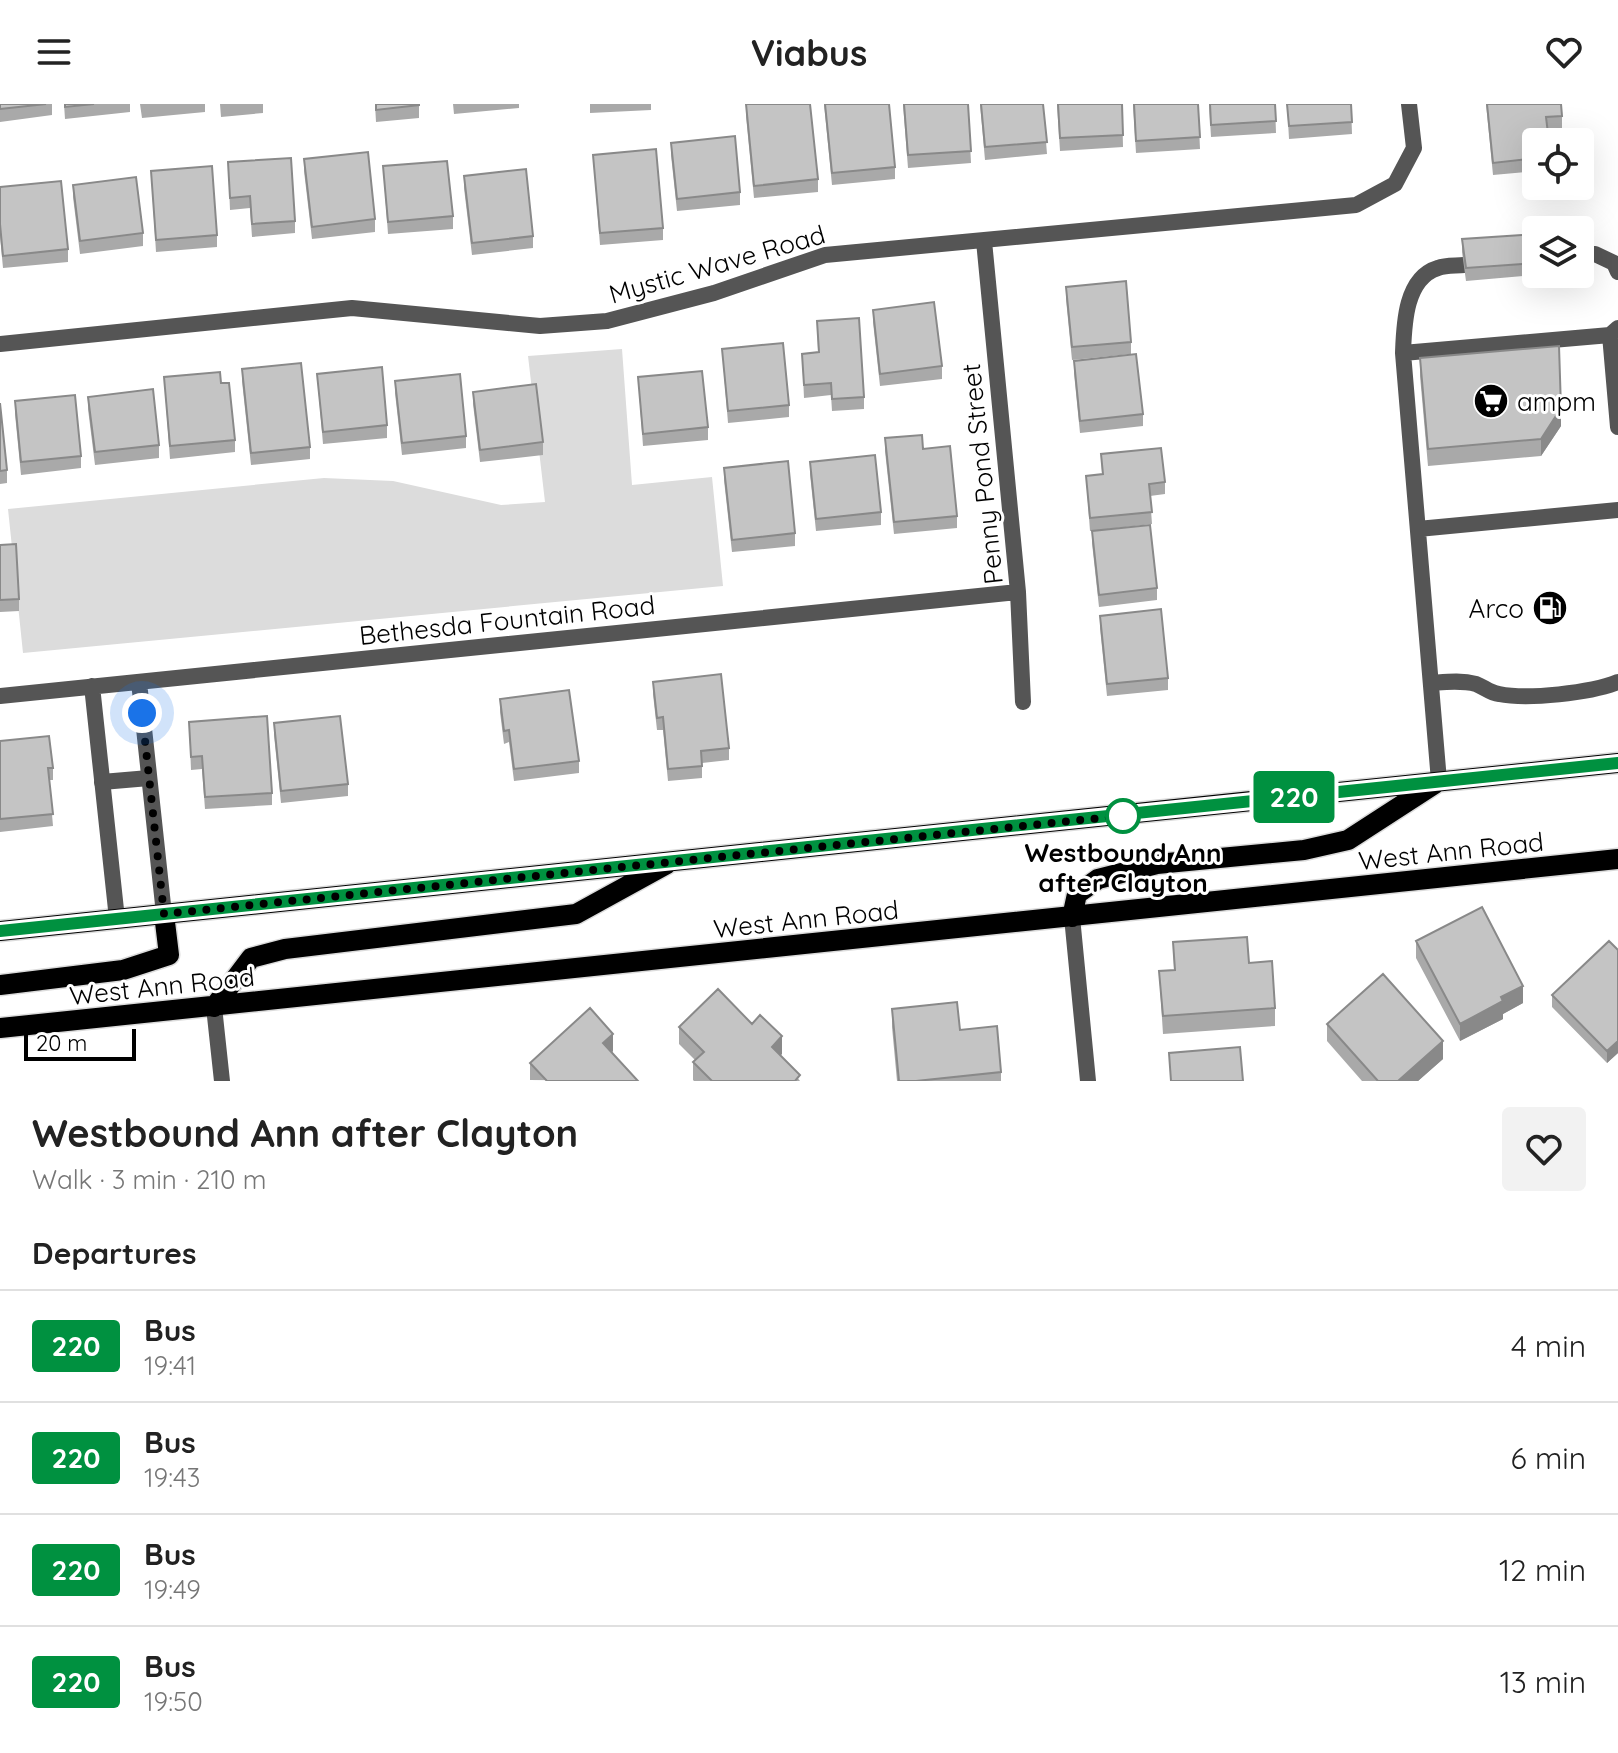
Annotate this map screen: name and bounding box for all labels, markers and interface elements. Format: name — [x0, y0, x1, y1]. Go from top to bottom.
icon: menu — [32, 30, 76, 74]
text: Viabus — [751, 30, 867, 75]
icon: heart — [1542, 30, 1586, 74]
map controls — [1522, 128, 1594, 288]
button: locate — [1522, 128, 1594, 200]
button: layers — [1522, 216, 1594, 288]
street label: Mystic Wave Road — [605, 217, 829, 311]
street label: Penny Pond Street — [954, 362, 1010, 586]
supermarket icon: ampm — [1472, 382, 1510, 420]
place label: ampm — [1517, 385, 1596, 418]
street label: Bethesda Fountain Road — [357, 588, 657, 652]
fuel station icon: Arco — [1531, 589, 1569, 627]
place label: Arco — [1469, 592, 1524, 625]
your location — [122, 693, 162, 733]
line badge: 220 — [1248, 771, 1340, 823]
text: 220 — [1269, 779, 1319, 814]
marker: Westbound Ann after Clayton — [1106, 799, 1140, 833]
street label: West Ann Road — [1357, 825, 1545, 877]
place label: Westbound Ann after Clayton — [1024, 836, 1222, 899]
street label: West Ann Road — [712, 893, 900, 945]
street label: West Ann Road — [68, 960, 256, 1012]
scale bar — [24, 1025, 136, 1061]
text: 20 m — [36, 1029, 87, 1057]
button: heart — [1502, 1107, 1586, 1191]
text: Westbound Ann after Clayton — [32, 1109, 578, 1157]
text: Walk · 3 min · 210 m — [32, 1163, 266, 1196]
text: Departures — [32, 1234, 197, 1272]
text: Bus — [144, 1311, 196, 1349]
text: 4 min — [1511, 1327, 1586, 1365]
text: 220 — [51, 1328, 101, 1363]
text: 19:41 — [144, 1349, 196, 1382]
text: Bus — [144, 1423, 196, 1461]
text: 6 min — [1511, 1439, 1586, 1477]
text: 220 — [51, 1440, 101, 1475]
text: 19:43 — [144, 1461, 200, 1494]
text: Bus — [144, 1535, 196, 1573]
text: 12 min — [1499, 1551, 1586, 1589]
text: 220 — [51, 1552, 101, 1587]
text: 19:49 — [144, 1573, 201, 1606]
text: Bus — [144, 1647, 196, 1685]
text: 13 min — [1500, 1663, 1586, 1701]
text: 220 — [51, 1664, 101, 1699]
text: 19:50 — [144, 1685, 203, 1718]

